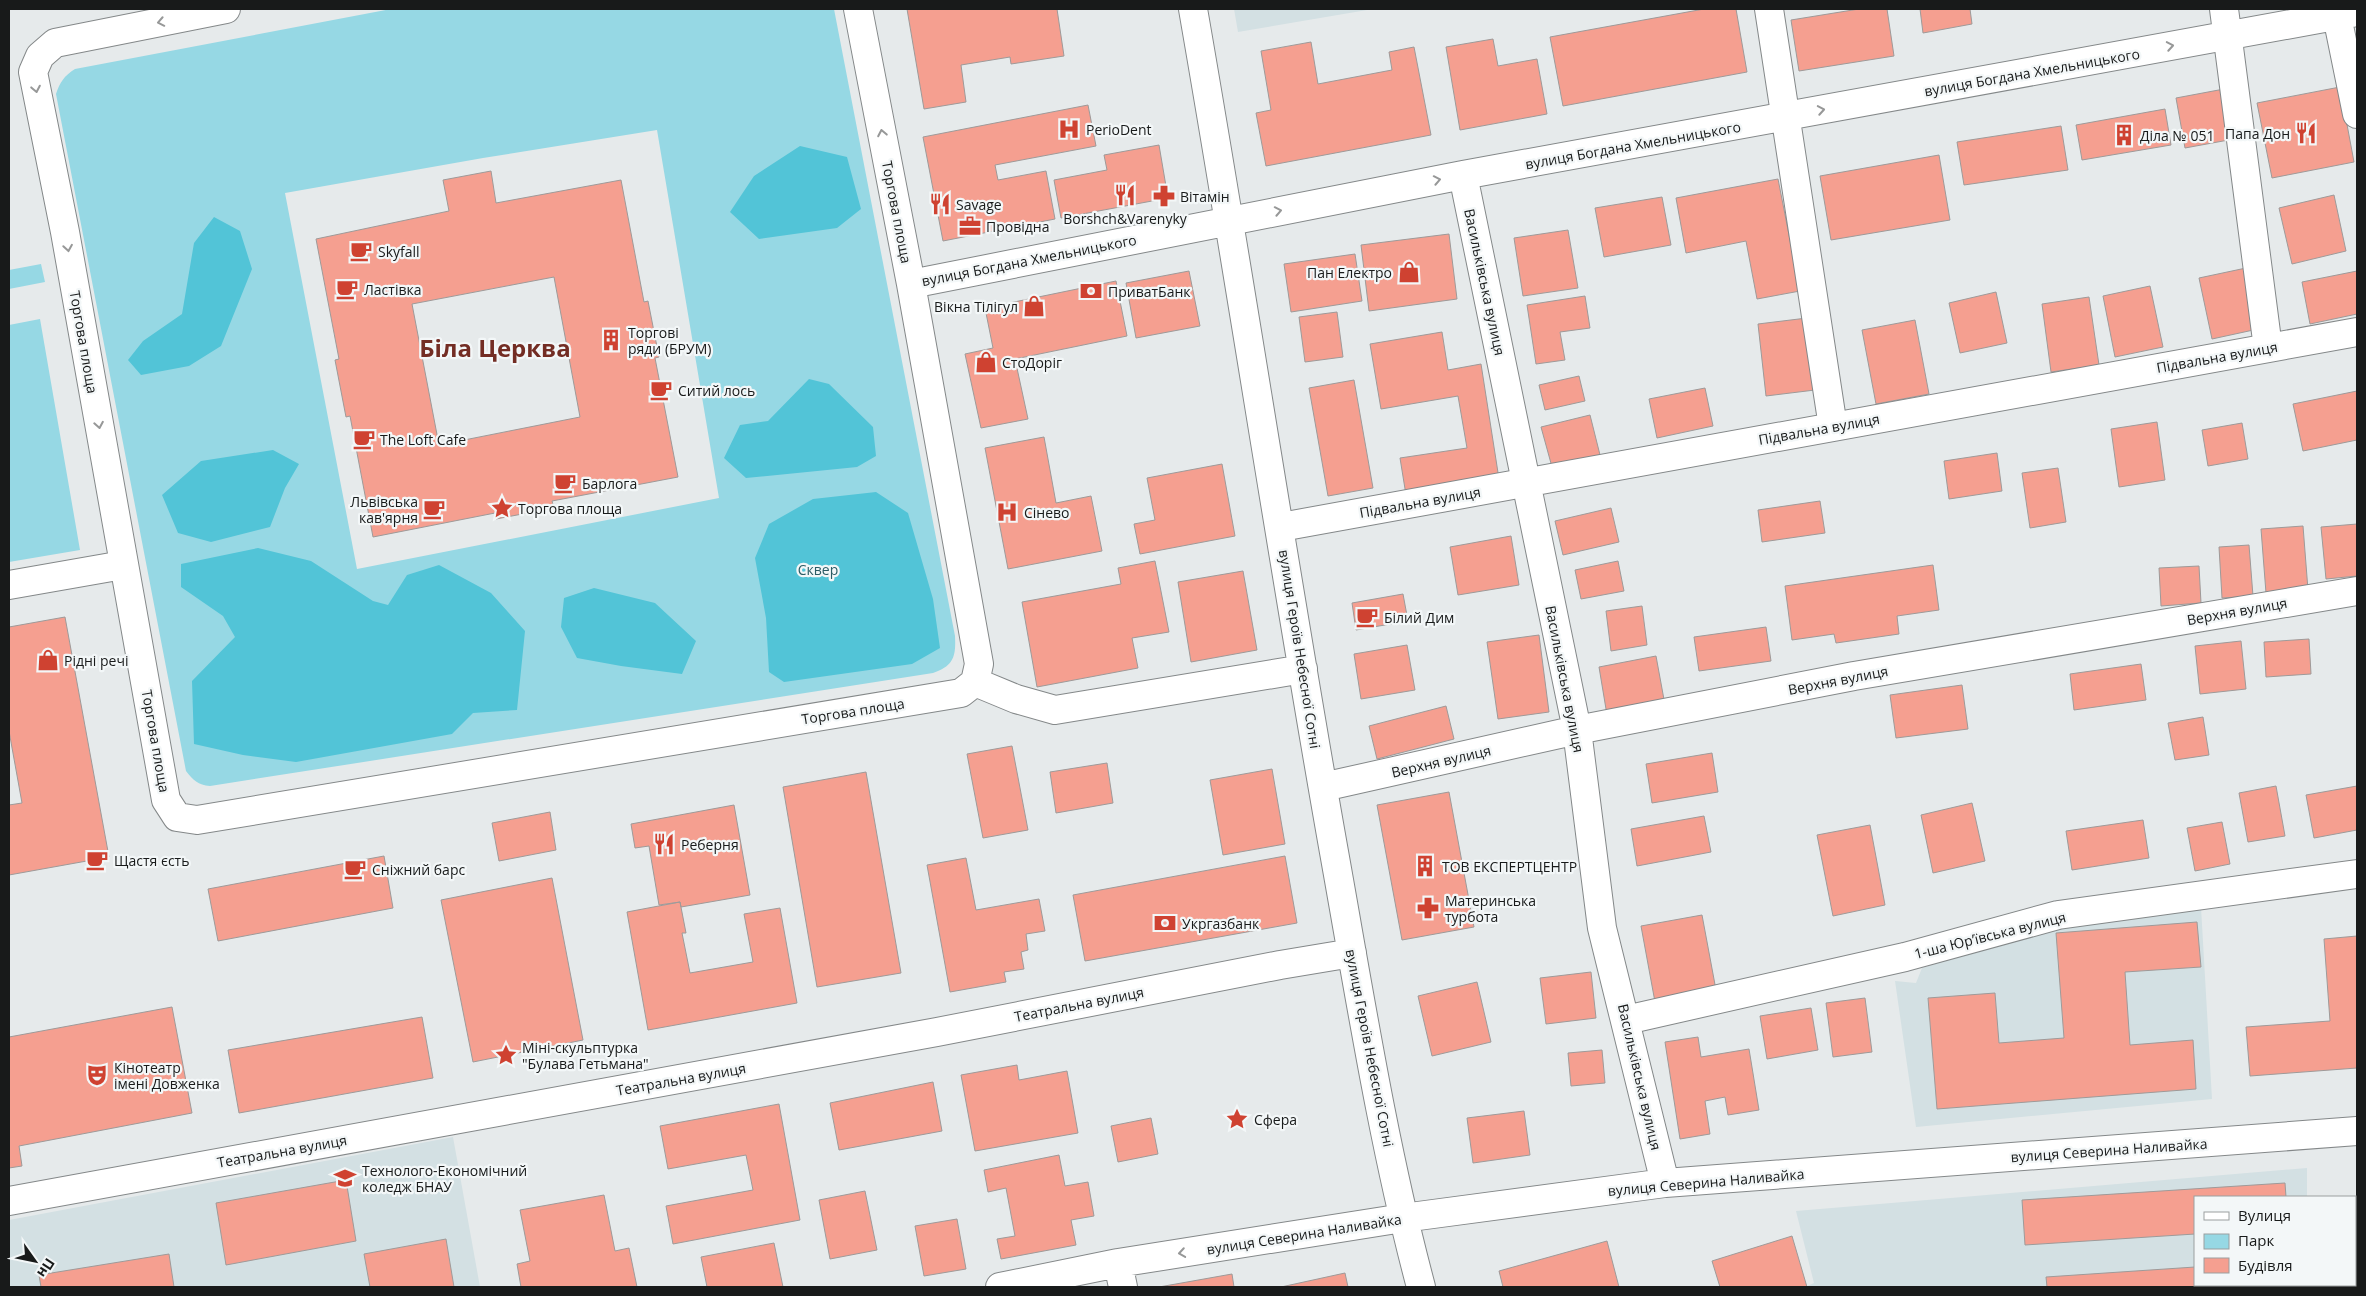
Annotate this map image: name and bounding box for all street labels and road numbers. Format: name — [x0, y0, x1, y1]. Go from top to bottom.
street label: вулиця Богдана Хмельницького — [1923, 44, 2141, 100]
street label: вулиця Богдана Хмельницького — [1524, 117, 1742, 173]
street label: Торгова площа — [878, 159, 916, 265]
street label: Васильківська вулиця — [1460, 207, 1510, 357]
street label: вулиця Богдана Хмельницького — [920, 230, 1138, 290]
street label: Торгова площа — [66, 289, 102, 395]
street label: Підвальна вулиця — [2155, 337, 2279, 377]
street label: Підвальна вулиця — [1757, 409, 1881, 449]
street label: Підвальна вулиця — [1358, 482, 1482, 522]
street label: вулиця Героїв Небесної Сотні — [1275, 548, 1325, 750]
street label: Верхня вулиця — [2185, 593, 2289, 629]
street label: Васильківська вулиця — [1541, 604, 1589, 754]
street label: Верхня вулиця — [1786, 661, 1890, 699]
street label: Торгова площа — [138, 688, 174, 794]
street label: Торгова площа — [800, 693, 906, 729]
street label: Верхня вулиця — [1389, 740, 1493, 782]
street label: 1-ша Юрʼївська вулиця — [1912, 907, 2068, 963]
street label: вулиця Героїв Небесної Сотні — [1341, 947, 1399, 1149]
street label: Театральна вулиця — [1013, 982, 1145, 1026]
street label: Васильківська вулиця — [1614, 1002, 1666, 1152]
street label: Театральна вулиця — [615, 1058, 747, 1100]
street label: Театральна вулиця — [216, 1130, 348, 1172]
street label: вулиця Северина Наливайка — [2010, 1134, 2208, 1166]
street label: вулиця Северина Наливайка — [1607, 1164, 1805, 1200]
street label: вулиця Северина Наливайка — [1205, 1209, 1403, 1259]

